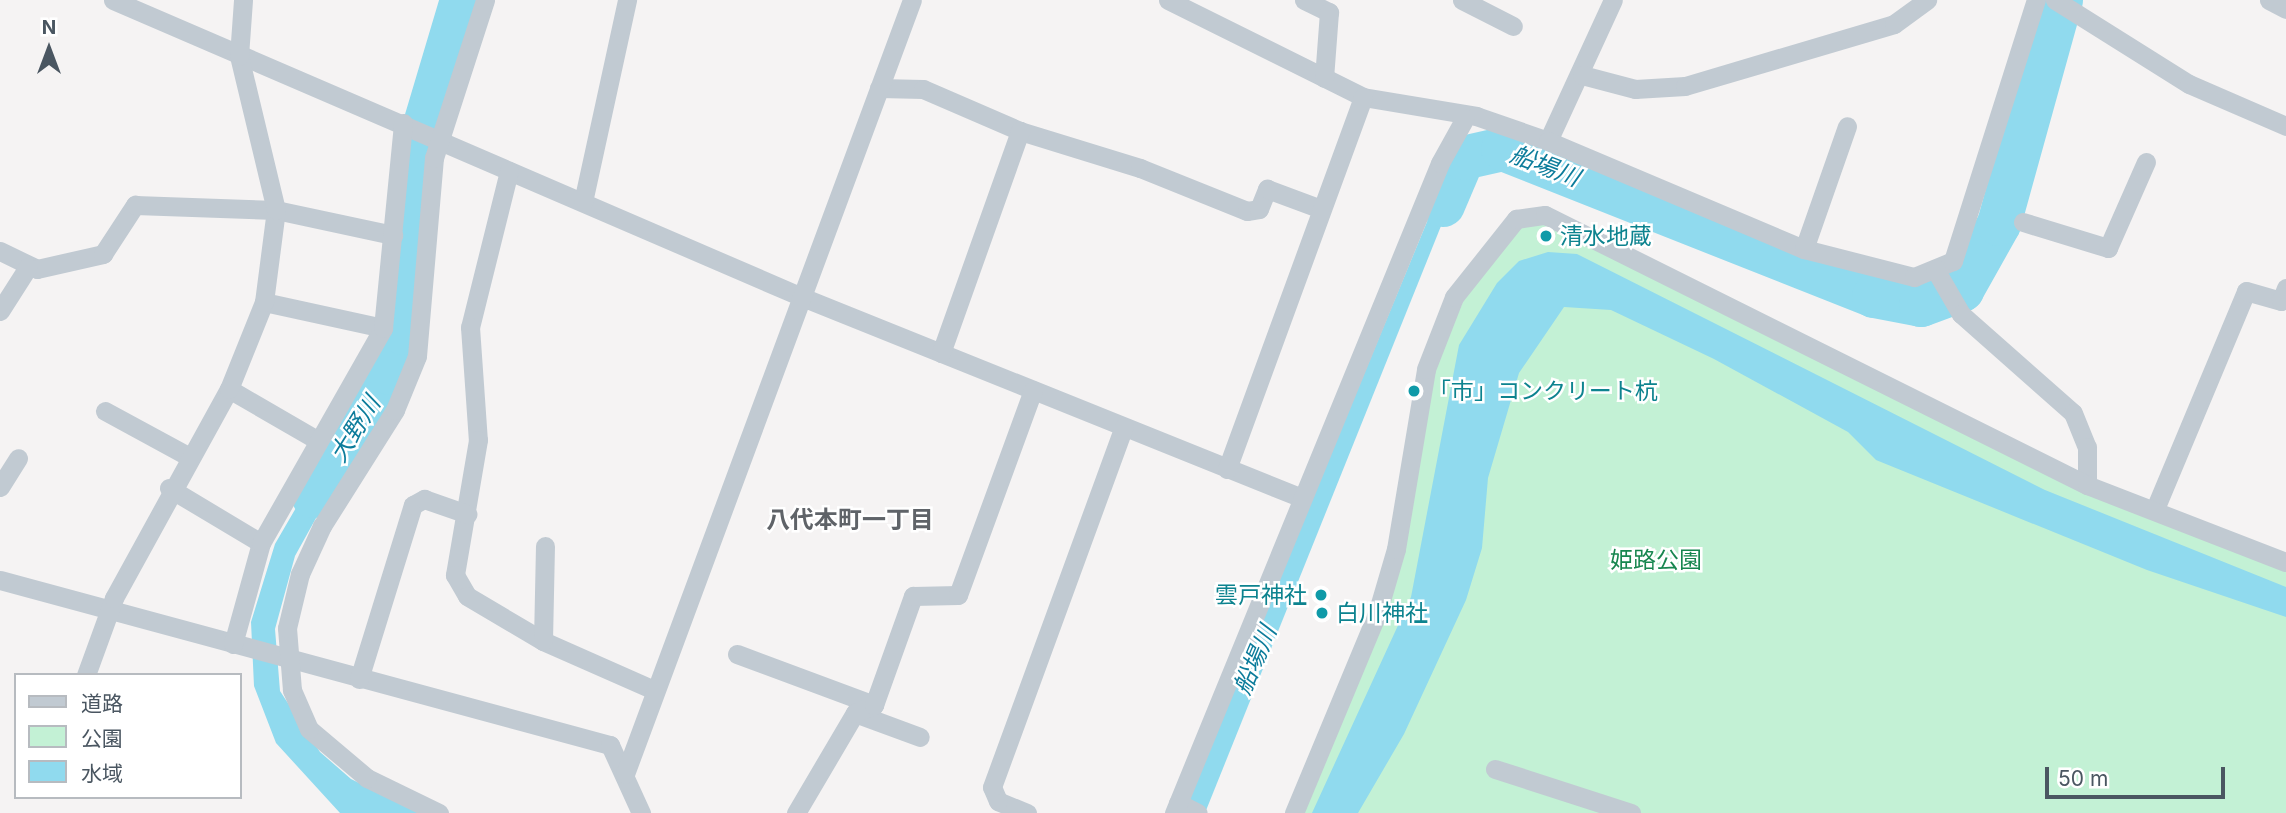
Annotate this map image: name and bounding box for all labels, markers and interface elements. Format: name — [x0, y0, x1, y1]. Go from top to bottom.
north arrow — [14, 14, 84, 84]
text: N — [42, 16, 56, 39]
water label: 船場川 — [1506, 140, 1584, 192]
place label: 清水地蔵 — [1560, 222, 1652, 250]
marker: 清水地蔵 — [1538, 228, 1554, 244]
place label: 「市」コンクリート杭 — [1428, 377, 1658, 405]
marker: 「市」コンクリート杭 — [1406, 383, 1422, 399]
water label: 大野川 — [324, 391, 386, 467]
district label: 八代本町一丁目 — [766, 506, 934, 534]
park label: 姫路公園 — [1610, 546, 1702, 574]
place label: 雲戸神社 — [1215, 581, 1307, 609]
marker: 雲戸神社 — [1313, 587, 1329, 603]
place label: 白川神社 — [1336, 599, 1428, 627]
marker: 白川神社 — [1314, 605, 1330, 621]
water label: 船場川 — [1228, 621, 1282, 699]
legend — [14, 673, 242, 799]
text: 道路 — [81, 691, 123, 716]
text: 公園 — [81, 726, 123, 751]
scale bar — [2048, 754, 2228, 798]
text: 水域 — [81, 761, 123, 786]
text: 50 m — [2058, 766, 2108, 791]

